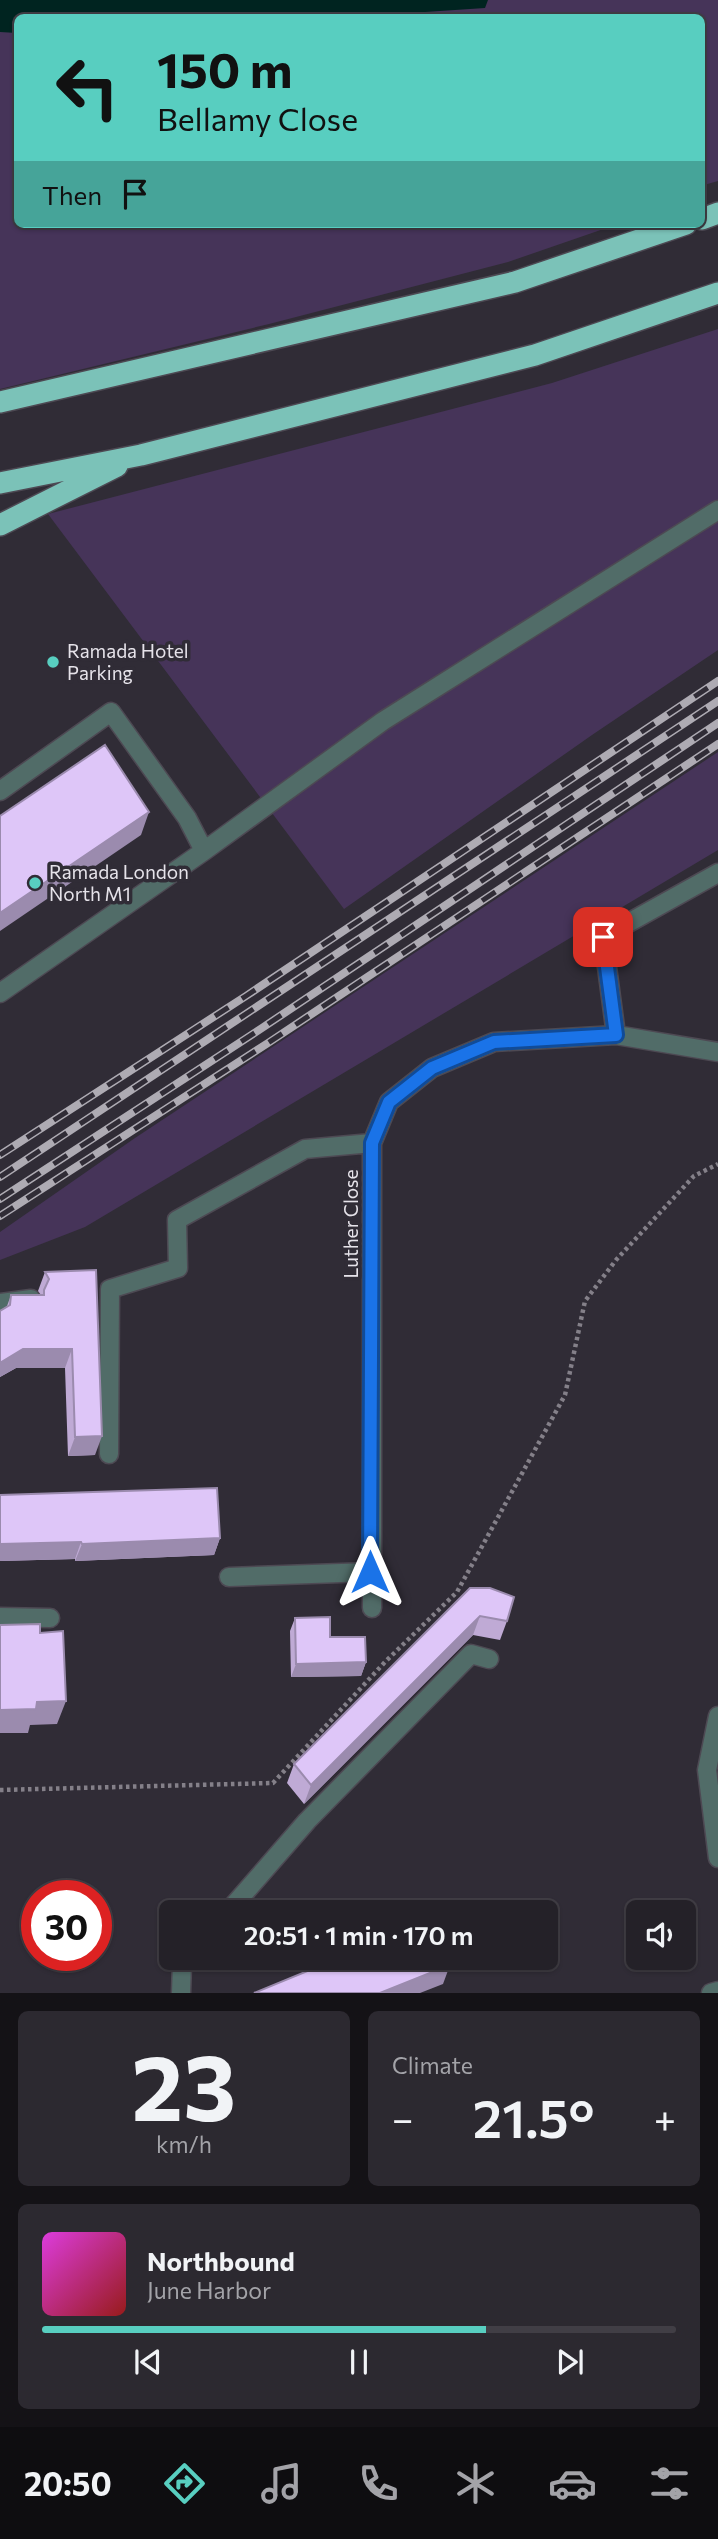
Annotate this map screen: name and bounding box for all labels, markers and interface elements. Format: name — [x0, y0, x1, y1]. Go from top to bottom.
text: 150 m — [157, 38, 292, 98]
icon: left — [42, 42, 133, 133]
text: Bellamy Close — [157, 98, 358, 138]
icon: arrive — [116, 175, 154, 213]
text: Then — [42, 179, 102, 210]
place label: Ramada Hotel Parking — [67, 639, 189, 684]
marker: Ramada Hotel Parking — [45, 654, 61, 670]
place label: Ramada London North M1 — [49, 860, 189, 905]
marker: Ramada London North M1 — [27, 875, 43, 891]
pin — [573, 907, 633, 967]
icon: arrive — [584, 918, 622, 956]
street label: Luther Close — [339, 1169, 362, 1279]
position arrow — [333, 1535, 407, 1609]
speed limit sign: 30 — [21, 1880, 112, 1971]
map controls — [626, 1900, 696, 1970]
button: sound — [626, 1900, 696, 1970]
text: 20:51 · 1 min · 170 m — [244, 1919, 473, 1950]
text: 23 — [132, 2028, 236, 2140]
text: Climate — [392, 2051, 473, 2079]
text: 21.5° — [473, 2085, 594, 2149]
text: − — [392, 2094, 414, 2141]
text: + — [654, 2094, 676, 2141]
text: km/h — [156, 2130, 212, 2158]
text: Northbound — [147, 2245, 295, 2276]
text: June Harbor — [147, 2276, 271, 2304]
icon: previous — [129, 2343, 167, 2381]
icon: pause — [340, 2343, 378, 2381]
icon: next — [551, 2343, 589, 2381]
icon: directions — [160, 2459, 209, 2508]
icon: music — [257, 2459, 306, 2508]
icon: phone — [354, 2459, 403, 2508]
icon: climate — [451, 2459, 500, 2508]
icon: car — [548, 2459, 597, 2508]
icon: filters — [645, 2459, 694, 2508]
text: 20:50 — [24, 2463, 112, 2503]

